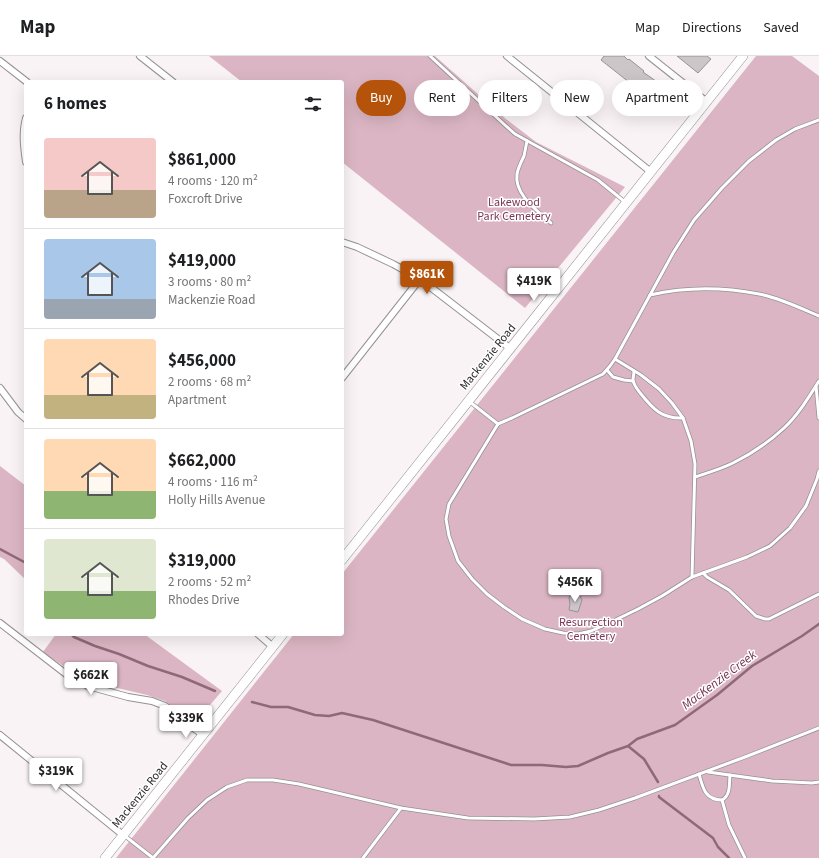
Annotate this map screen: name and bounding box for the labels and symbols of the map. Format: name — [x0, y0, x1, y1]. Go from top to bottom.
park label: Lakewood Park Cemetery — [477, 194, 551, 225]
pin: $861K — [399, 261, 455, 295]
pin: $419K — [506, 268, 562, 302]
street label: Mackenzie Road — [456, 320, 520, 394]
pin: $456K — [547, 569, 603, 603]
park label: Resurrection Cemetery — [559, 614, 623, 645]
water label: MacKenzie Creek — [678, 645, 761, 714]
pin: $662K — [63, 662, 119, 696]
pin: $339K — [158, 705, 214, 739]
pin: $319K — [28, 758, 84, 792]
street label: Mackenzie Road — [108, 758, 172, 832]

